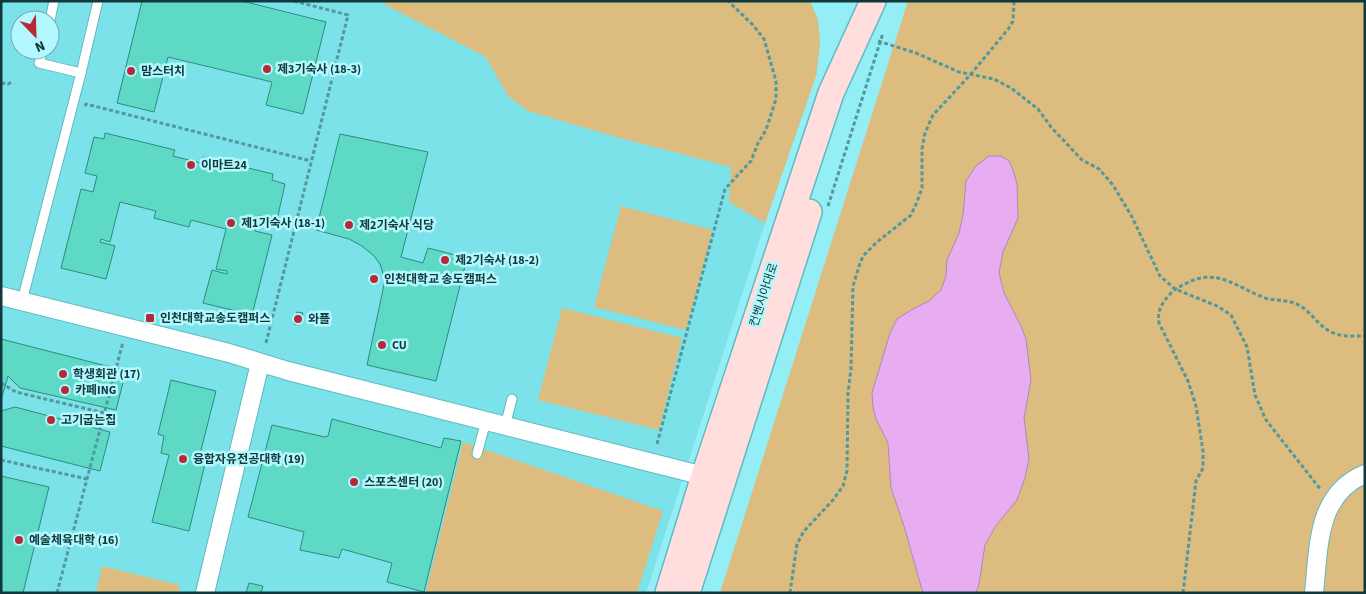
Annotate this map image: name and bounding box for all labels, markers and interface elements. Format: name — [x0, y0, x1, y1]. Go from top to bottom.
north arrow — [10, 10, 60, 60]
text: N — [31, 35, 48, 57]
place label: 제3기숙사 (18-3) — [277, 61, 361, 78]
place label: 맘스터치 — [141, 63, 185, 80]
marker: 제3기숙사 (18-3) — [261, 63, 273, 75]
marker: 맘스터치 — [125, 65, 137, 77]
place label: 이마트24 — [201, 157, 247, 174]
marker: 이마트24 — [185, 159, 197, 171]
place label: 제1기숙사 (18-1) — [241, 215, 325, 232]
marker: 제1기숙사 (18-1) — [225, 217, 237, 229]
place label: 제2기숙사 식당 — [359, 217, 434, 234]
marker: 제2기숙사 식당 — [343, 219, 355, 231]
place label: 제2기숙사 (18-2) — [455, 252, 539, 269]
marker: 제2기숙사 (18-2) — [439, 254, 451, 266]
street label: 컨벤시아대로 — [746, 261, 782, 329]
place label: 인천대학교 송도캠퍼스 — [384, 271, 497, 288]
marker: 인천대학교 송도캠퍼스 — [368, 273, 380, 285]
place label: 인천대학교송도캠퍼스 — [160, 310, 270, 327]
place label: 와플 — [308, 311, 330, 328]
marker: 인천대학교송도캠퍼스 — [144, 312, 156, 324]
marker: 와플 — [292, 313, 304, 325]
place label: CU — [392, 337, 407, 354]
marker: CU — [376, 339, 388, 351]
place label: 학생회관 (17) — [73, 366, 141, 383]
marker: 학생회관 (17) — [57, 368, 69, 380]
place label: 카페ING — [75, 382, 116, 399]
marker: 카페ING — [59, 384, 71, 396]
place label: 고기굽는집 — [61, 412, 116, 429]
marker: 고기굽는집 — [45, 414, 57, 426]
place label: 융합자유전공대학 (19) — [193, 451, 305, 468]
marker: 융합자유전공대학 (19) — [177, 453, 189, 465]
place label: 스포츠센터 (20) — [364, 474, 443, 491]
marker: 스포츠센터 (20) — [348, 476, 360, 488]
place label: 예술체육대학 (16) — [29, 532, 119, 549]
marker: 예술체육대학 (16) — [13, 534, 25, 546]

